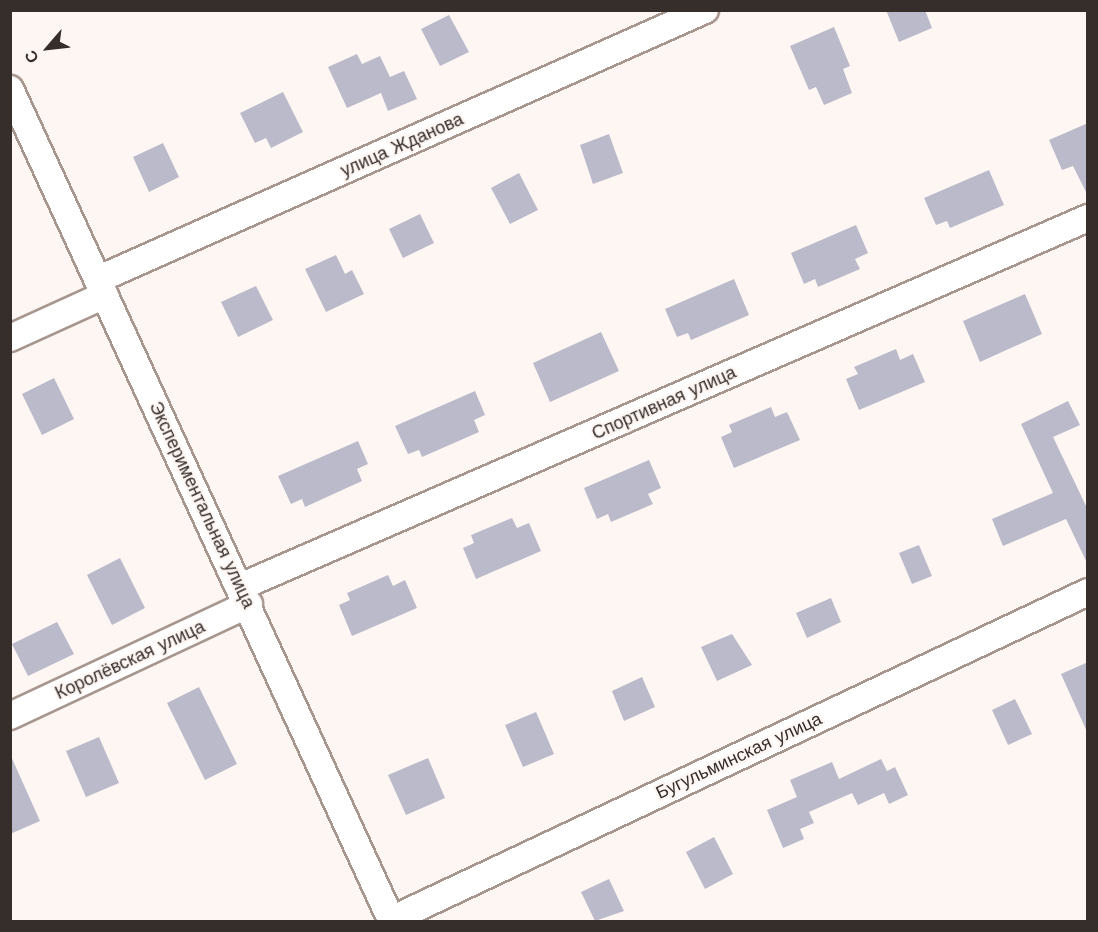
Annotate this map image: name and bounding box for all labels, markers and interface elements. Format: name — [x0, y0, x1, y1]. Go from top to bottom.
north arrow — [18, 18, 78, 78]
text: С — [21, 47, 43, 66]
street label: улица Жданова — [337, 108, 467, 182]
street label: Спортивная улица — [589, 361, 739, 445]
street label: Экспериментальная улица — [145, 398, 259, 612]
street label: Королёвская улица — [52, 616, 208, 704]
street label: Бугульминская улица — [653, 708, 825, 804]

